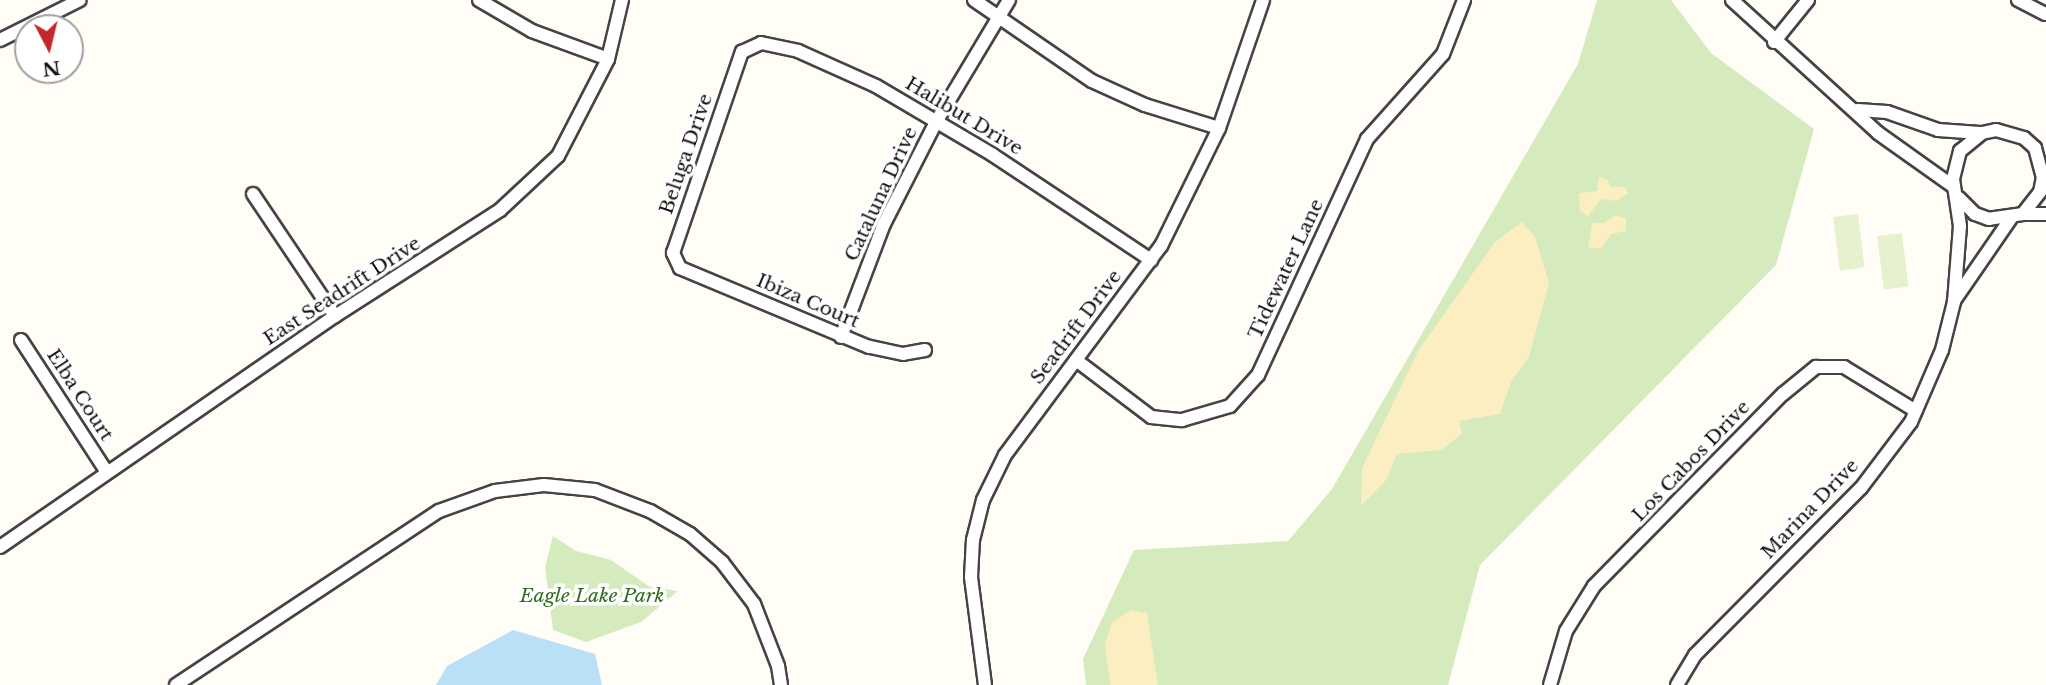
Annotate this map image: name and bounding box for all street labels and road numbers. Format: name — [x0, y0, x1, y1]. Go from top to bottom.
street label: Halibut Drive — [901, 72, 1027, 160]
street label: Beluga Drive — [655, 91, 717, 217]
street label: Cataluna Drive — [840, 123, 922, 265]
street label: Tidewater Lane — [1244, 195, 1328, 343]
street label: East Seadrift Drive — [259, 232, 425, 350]
street label: Seadrift Drive — [1026, 266, 1126, 388]
street label: Ibiza Court — [753, 269, 863, 333]
street label: Elba Court — [42, 345, 118, 445]
street label: Los Cabos Drive — [1627, 396, 1755, 526]
street label: Marina Drive — [1757, 454, 1863, 564]

